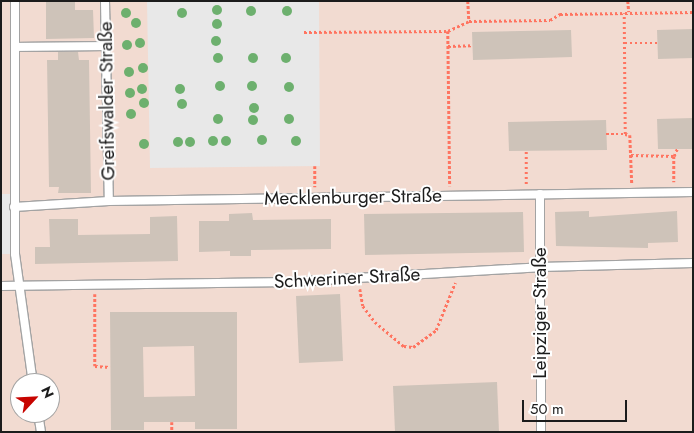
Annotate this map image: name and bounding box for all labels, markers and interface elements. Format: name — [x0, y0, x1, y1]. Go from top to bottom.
street label: Greifswalder Straße — [94, 21, 120, 181]
street label: Mecklenburger Straße — [264, 184, 442, 210]
street label: Leipziger Straße — [529, 247, 551, 379]
street label: Schweriner Straße — [273, 263, 421, 293]
north arrow — [10, 373, 60, 423]
text: N — [36, 383, 59, 401]
scale bar — [524, 390, 629, 422]
text: 50 m — [530, 398, 564, 420]

